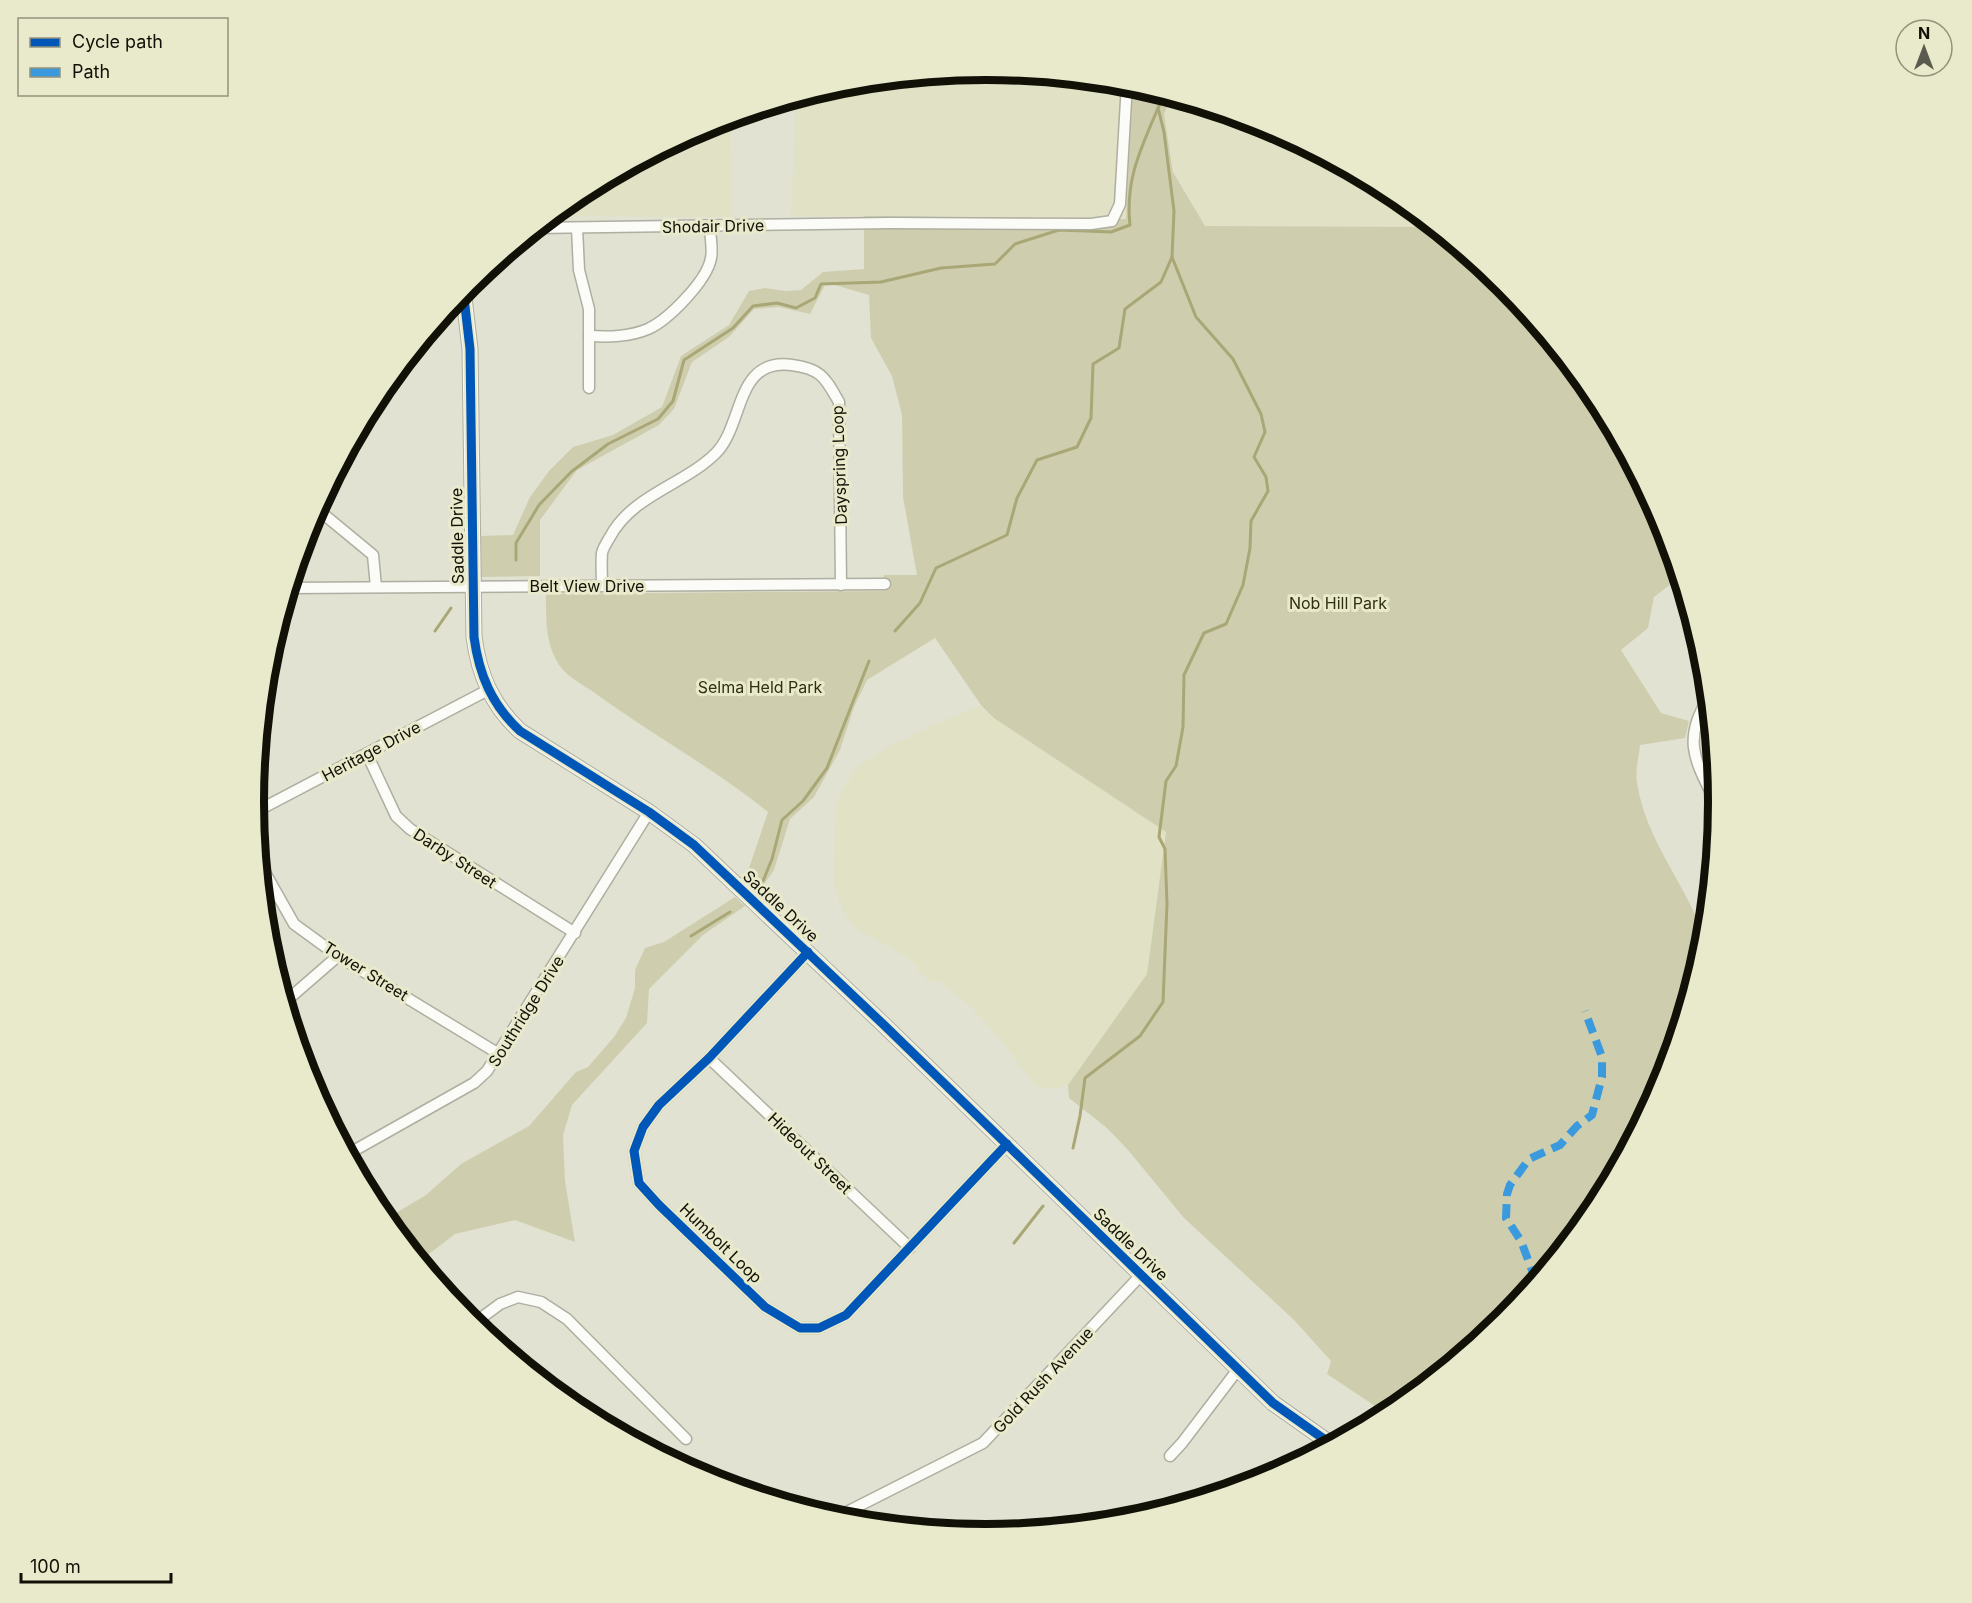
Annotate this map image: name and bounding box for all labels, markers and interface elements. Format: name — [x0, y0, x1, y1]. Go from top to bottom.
legend — [18, 18, 228, 96]
north arrow — [1894, 18, 1954, 78]
text: N — [1918, 23, 1930, 43]
text: Cycle path — [72, 31, 163, 52]
text: Path — [72, 61, 110, 82]
street label: Shodair Drive — [662, 215, 764, 237]
street label: Dayspring Loop — [827, 405, 851, 525]
street label: Saddle Drive — [446, 488, 468, 584]
street label: Belt View Drive — [530, 576, 644, 596]
park label: Nob Hill Park — [1289, 593, 1387, 613]
park label: Selma Held Park — [698, 677, 823, 697]
street label: Heritage Drive — [318, 717, 424, 785]
street label: Darby Street — [410, 824, 500, 892]
street label: Saddle Drive — [739, 866, 823, 946]
street label: Tower Street — [320, 937, 412, 1005]
street label: Southridge Drive — [484, 952, 568, 1070]
street label: Hideout Street — [764, 1108, 856, 1198]
street label: Humbolt Loop — [676, 1199, 766, 1287]
street label: Saddle Drive — [1089, 1203, 1173, 1285]
street label: Gold Rush Avenue — [989, 1323, 1097, 1437]
scale bar — [21, 1546, 171, 1584]
text: 100 m — [30, 1556, 81, 1577]

